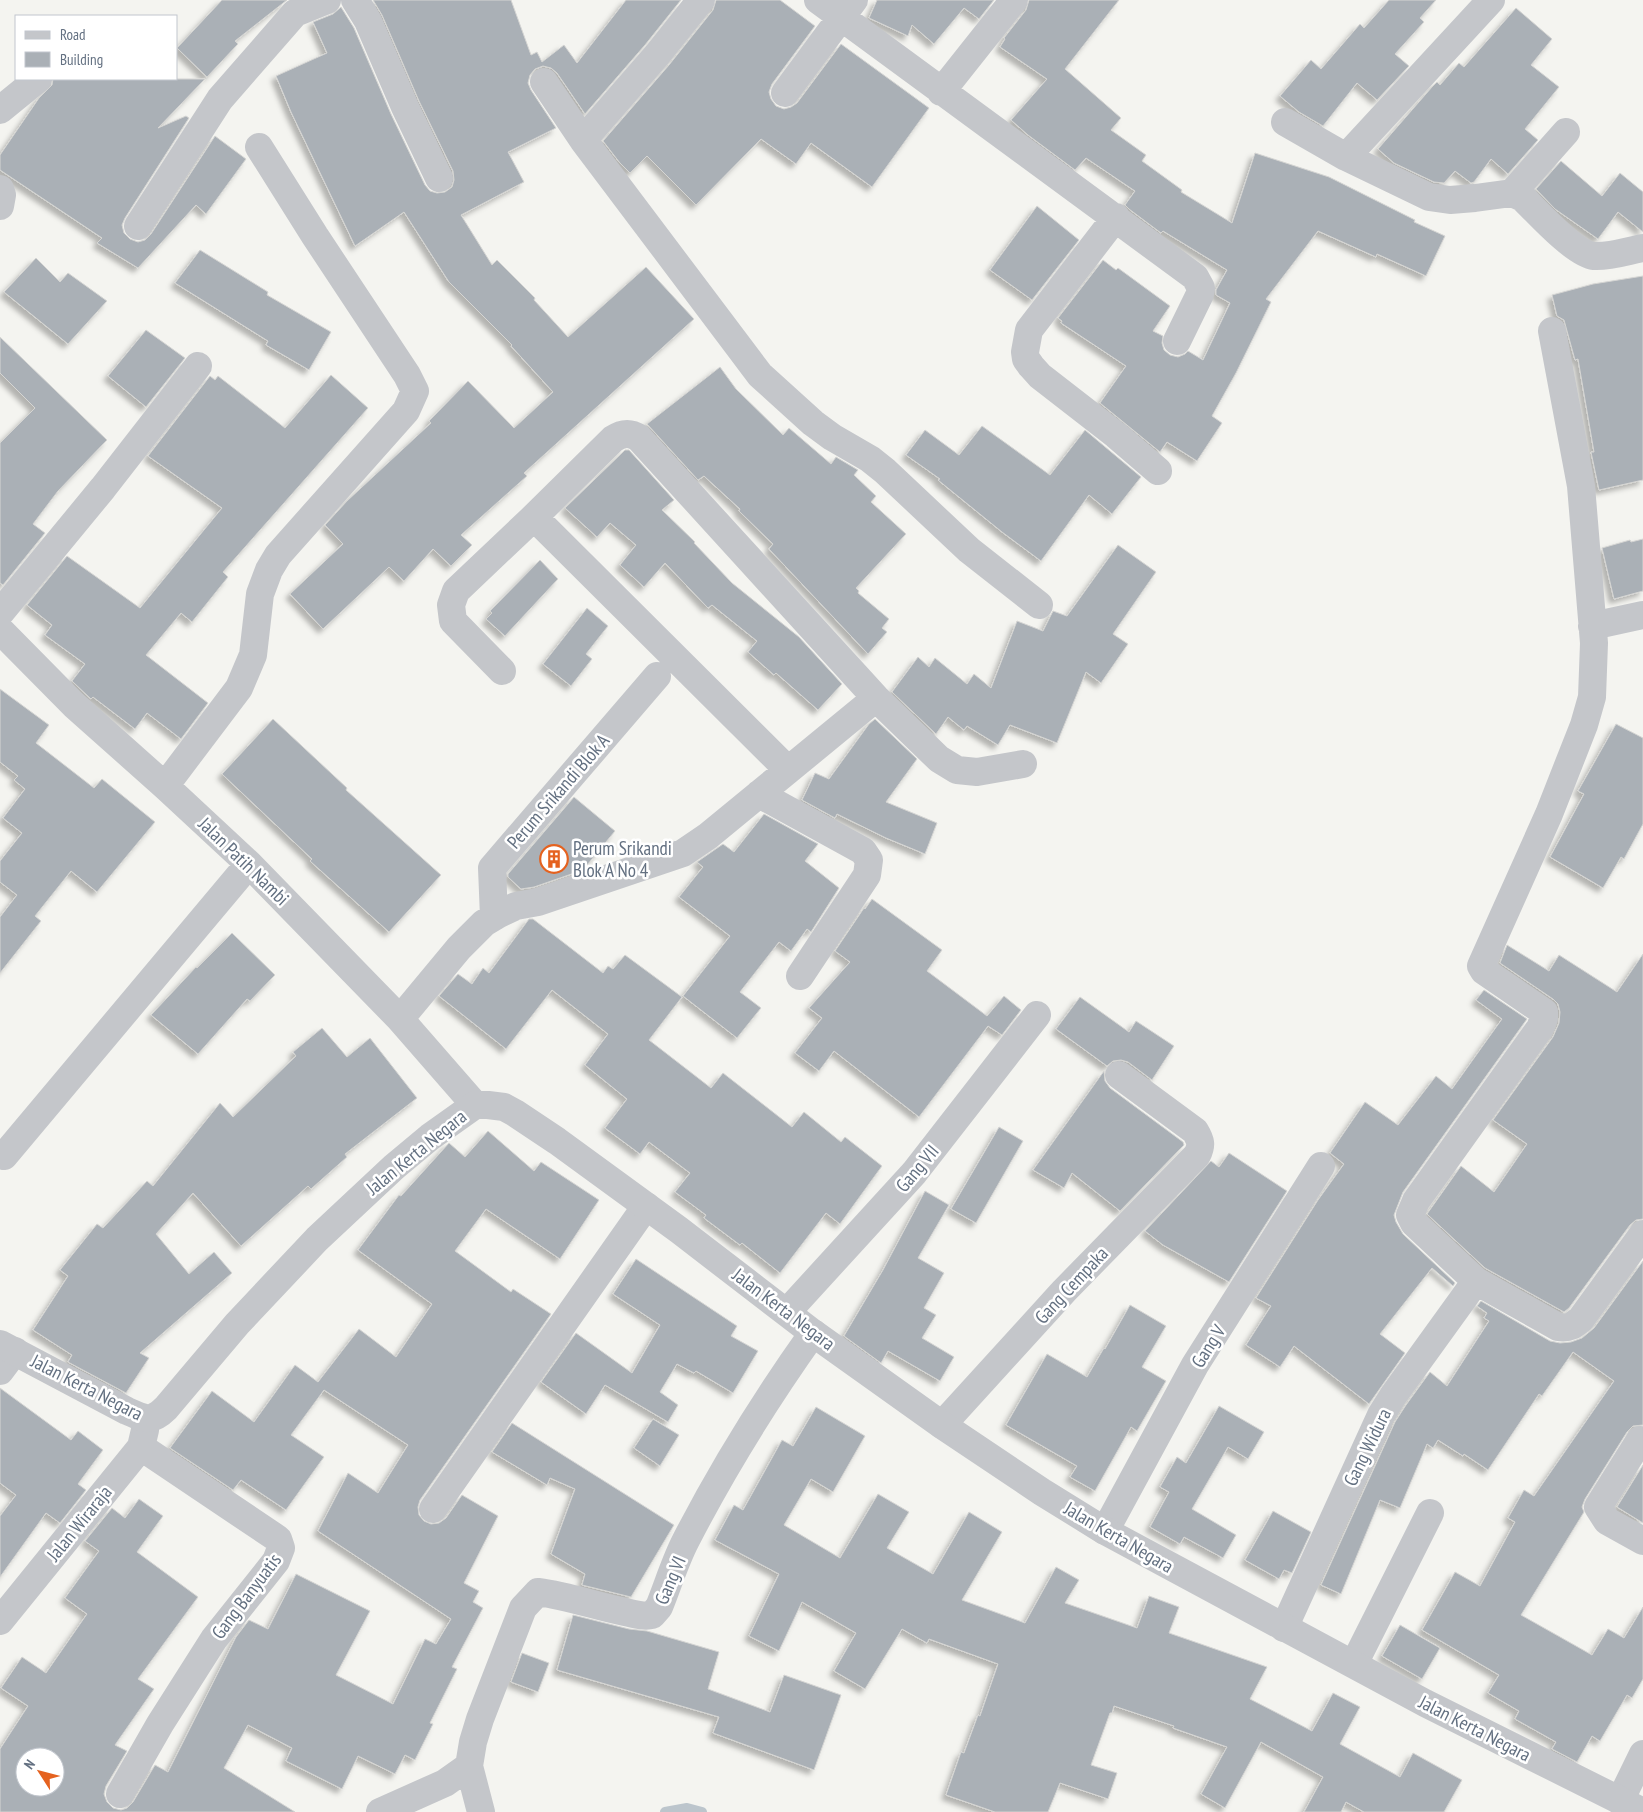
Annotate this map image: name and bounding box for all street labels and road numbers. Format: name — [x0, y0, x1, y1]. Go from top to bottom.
street label: Perum Srikandi Blok A — [502, 729, 614, 853]
street label: Jalan Patih Nambi — [193, 811, 294, 910]
street label: Jalan Kerta Negara — [360, 1104, 471, 1200]
street label: Gang VII — [890, 1139, 944, 1197]
street label: Gang Cempaka — [1029, 1241, 1113, 1329]
street label: Jalan Kerta Negara — [727, 1262, 840, 1355]
street label: Gang V — [1186, 1320, 1230, 1372]
street label: Jalan Kerta Negara — [26, 1348, 147, 1425]
street label: Gang Widura — [1338, 1404, 1396, 1490]
street label: Jalan Wiraraja — [41, 1480, 117, 1566]
street label: Jalan Kerta Negara — [1059, 1496, 1178, 1578]
street label: Gang Banyuatis — [206, 1548, 286, 1644]
street label: Gang VI — [649, 1552, 691, 1608]
street label: Jalan Kerta Negara — [1414, 1689, 1535, 1766]

